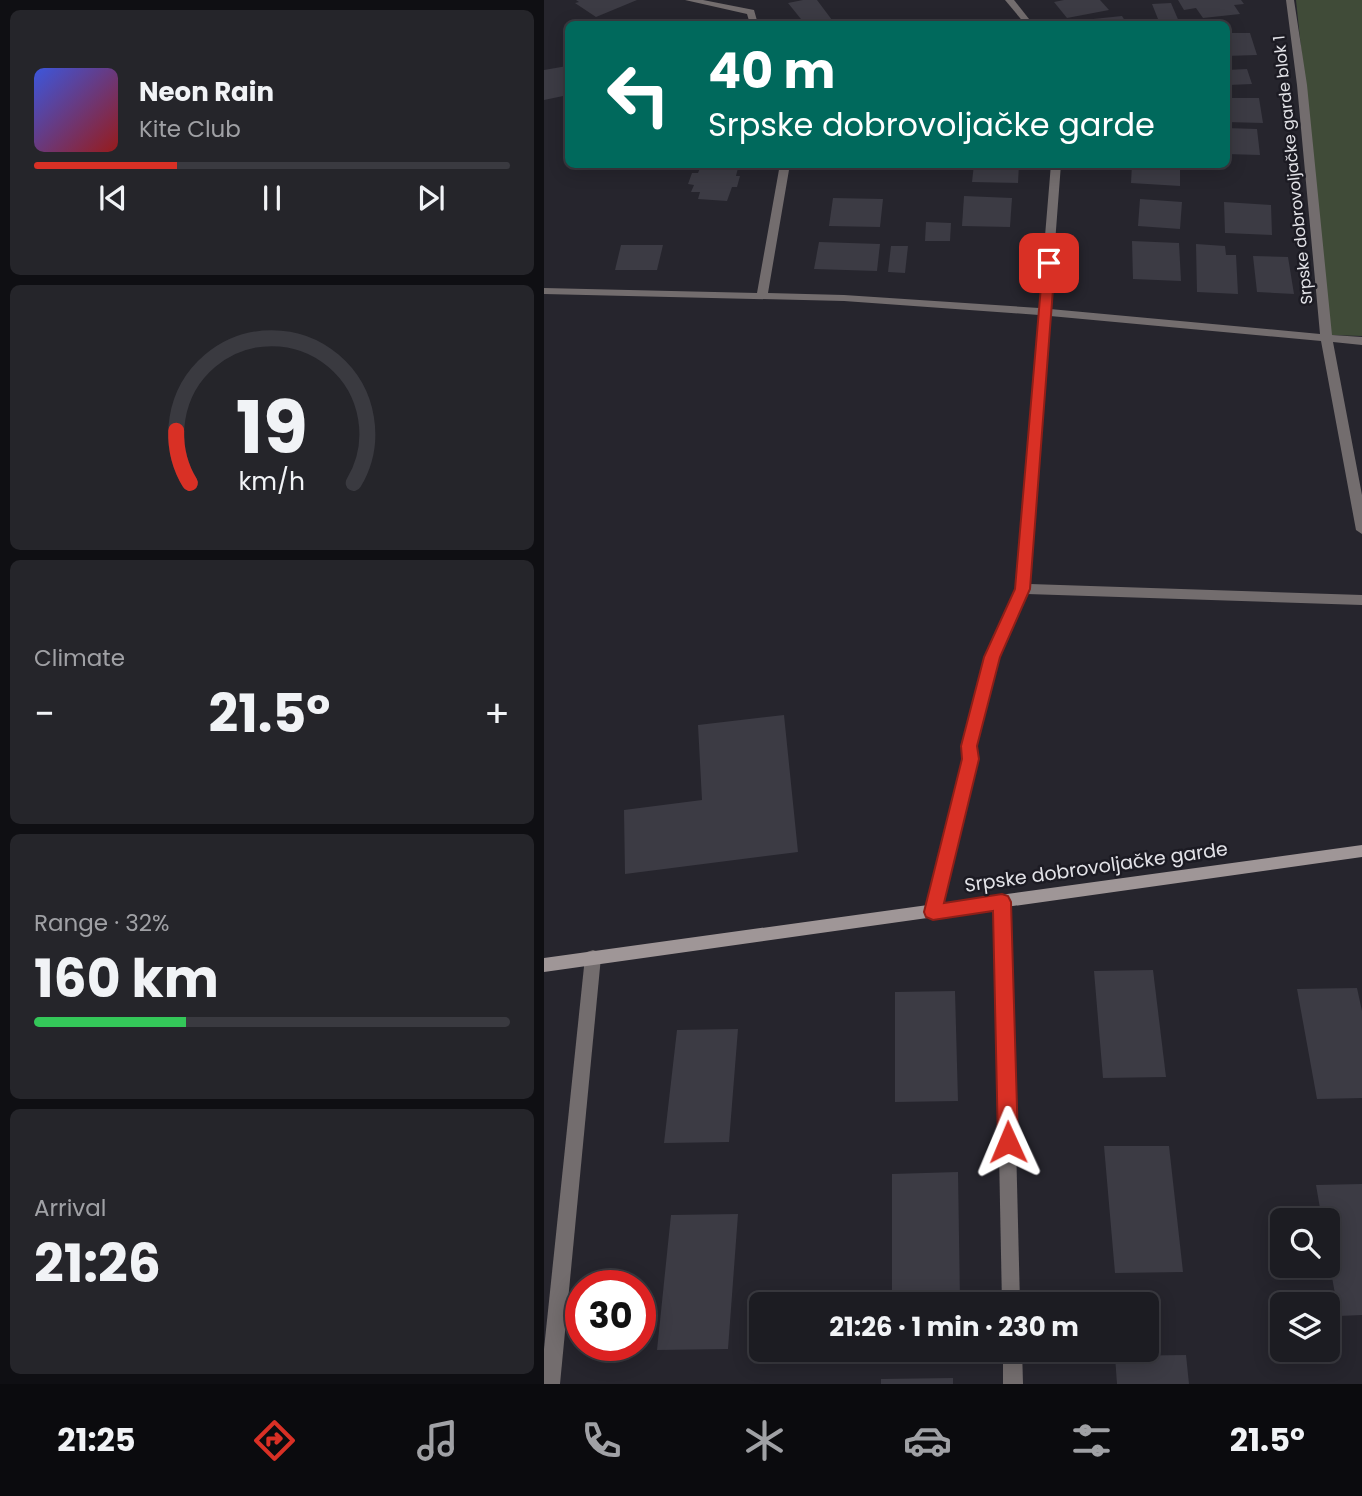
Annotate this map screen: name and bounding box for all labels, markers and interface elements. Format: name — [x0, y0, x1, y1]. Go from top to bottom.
street label: Srpske dobrovoljačke garde blok 1 — [1267, 34, 1319, 306]
text: 40 m — [708, 37, 835, 105]
icon: left — [593, 49, 684, 140]
text: Neon Rain — [139, 74, 274, 110]
text: Srpske dobrovoljačke garde — [708, 102, 1155, 147]
text: Kite Club — [139, 113, 241, 145]
icon: previous — [94, 179, 132, 217]
icon: pause — [253, 179, 291, 217]
icon: next — [412, 179, 450, 217]
pin — [1019, 233, 1079, 293]
icon: arrive — [1030, 244, 1068, 282]
text: 19 — [236, 378, 308, 479]
text: km/h — [239, 464, 305, 499]
text: Climate — [34, 642, 125, 674]
text: 21.5° — [209, 677, 330, 750]
text: − — [34, 687, 55, 740]
text: + — [484, 687, 510, 740]
street label: Srpske dobrovoljačke garde — [963, 835, 1229, 899]
text: Range · 32% — [34, 907, 169, 939]
text: 160 km — [34, 942, 219, 1015]
position arrow — [971, 1105, 1045, 1179]
text: Arrival — [34, 1192, 106, 1224]
map controls — [1270, 1208, 1340, 1362]
button: search — [1270, 1208, 1340, 1278]
text: 21:26 — [34, 1227, 161, 1300]
speed limit sign: 30 — [565, 1270, 656, 1361]
button: layers — [1270, 1292, 1340, 1362]
text: 21:26 · 1 min · 230 m — [829, 1309, 1079, 1345]
icon: directions — [250, 1416, 299, 1465]
icon: music — [413, 1416, 462, 1465]
icon: phone — [577, 1416, 626, 1465]
icon: climate — [740, 1416, 789, 1465]
icon: car — [903, 1416, 952, 1465]
icon: filters — [1067, 1416, 1116, 1465]
text: 21:25 — [57, 1417, 136, 1462]
text: 21.5° — [1230, 1417, 1305, 1462]

